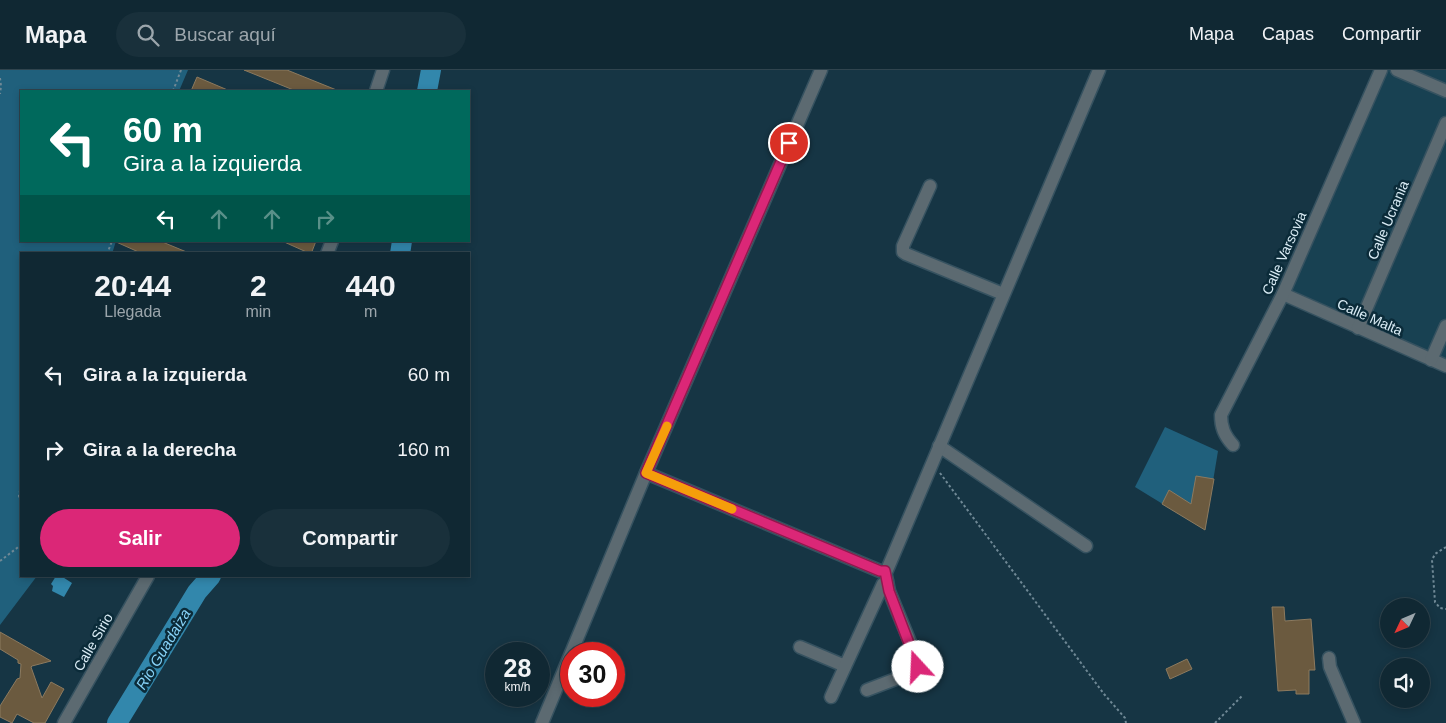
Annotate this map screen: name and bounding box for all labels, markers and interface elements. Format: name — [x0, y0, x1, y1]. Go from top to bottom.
search box — [116, 12, 466, 57]
text: Mapa — [25, 21, 86, 48]
icon: search — [134, 21, 162, 49]
text: Buscar aquí — [174, 24, 276, 45]
text: Mapa — [1189, 24, 1234, 44]
text: Capas — [1262, 24, 1314, 44]
text: Compartir — [1342, 24, 1421, 44]
icon: left — [40, 110, 105, 175]
text: 60 m — [123, 110, 203, 149]
pin — [768, 122, 810, 164]
icon: arrive — [775, 129, 803, 157]
text: Gira a la izquierda — [123, 151, 302, 176]
street label: Calle Ucrania — [1364, 178, 1412, 262]
icon: left — [152, 205, 180, 233]
icon: ahead — [205, 205, 233, 233]
icon: ahead — [258, 205, 286, 233]
icon: right — [311, 205, 339, 233]
street label: Calle Varsovia — [1259, 209, 1310, 297]
text: 20:44 — [94, 269, 171, 302]
text: 2 — [250, 269, 267, 302]
text: 440 — [346, 269, 396, 302]
street label: Calle Malta — [1335, 295, 1405, 339]
text: Llegada — [104, 303, 161, 320]
text: min — [245, 303, 271, 320]
text: m — [364, 303, 377, 320]
icon: left — [40, 361, 68, 389]
text: Gira a la izquierda — [83, 364, 247, 385]
text: 60 m — [408, 364, 450, 385]
icon: right — [40, 436, 68, 464]
text: Gira a la derecha — [83, 439, 236, 460]
text: 160 m — [397, 439, 450, 460]
button: Salir — [40, 509, 240, 567]
button: Compartir — [250, 509, 450, 567]
north arrow — [1380, 598, 1430, 648]
map controls — [1380, 598, 1430, 708]
water label: Rio Guadaiza — [132, 606, 194, 692]
street label: Calle Sirio — [70, 610, 116, 674]
position arrow — [891, 640, 943, 692]
speed limit sign: 30 — [560, 642, 625, 707]
text: 28 — [504, 654, 531, 682]
button: sound — [1380, 658, 1430, 708]
text: km/h — [504, 680, 531, 694]

